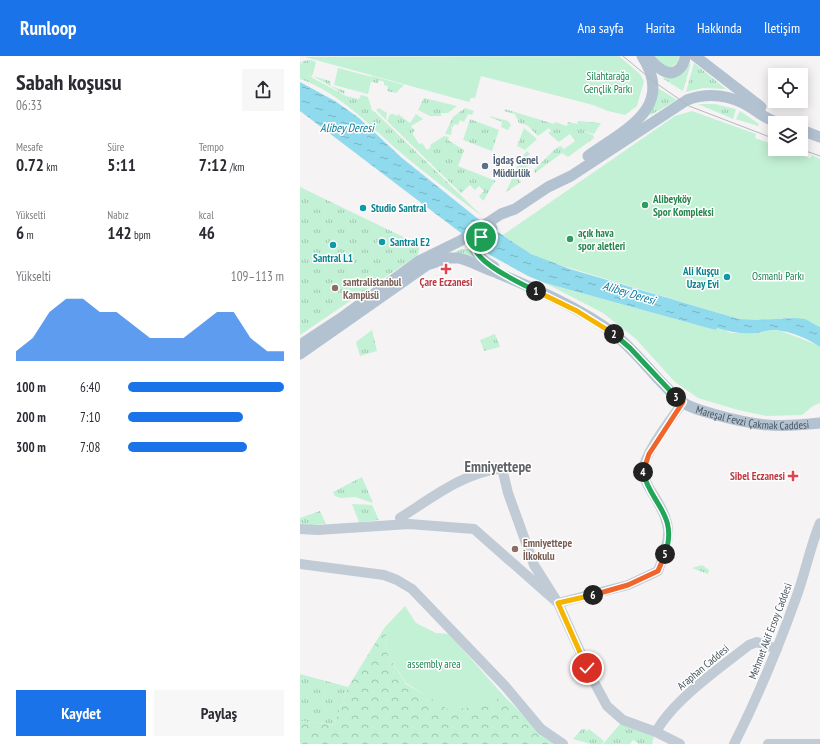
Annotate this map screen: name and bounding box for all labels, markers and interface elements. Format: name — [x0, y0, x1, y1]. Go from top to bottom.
text: Runloop — [20, 16, 77, 40]
text: Ana sayfa — [578, 19, 624, 37]
text: Harita — [646, 19, 675, 37]
text: Hakkında — [697, 19, 742, 37]
text: İletişim — [764, 19, 800, 37]
text: Sabah koşusu — [16, 68, 122, 96]
map controls — [768, 68, 808, 156]
button: locate — [768, 68, 808, 108]
button: share — [242, 69, 284, 111]
park label: Silahtarağa Gençlik Parkı — [584, 69, 632, 96]
text: 06:33 — [16, 97, 42, 114]
button: layers — [768, 116, 808, 156]
water label: Alibey Deresi — [320, 120, 375, 135]
text: Mesafe — [16, 140, 43, 154]
text: Süre — [107, 140, 124, 154]
text: Tempo — [199, 140, 224, 154]
place label: İgdaş Genel Müdürlük — [493, 153, 539, 180]
text: 0.72 — [16, 154, 44, 176]
text: 5:11 — [107, 154, 136, 176]
text: 7:12 — [199, 154, 227, 176]
text: km — [44, 160, 58, 174]
text: /km — [227, 160, 244, 174]
marker: İgdaş Genel Müdürlük — [480, 161, 490, 171]
place label: Alibeyköy Spor Kompleksi — [652, 192, 714, 219]
marker: Alibeyköy Spor Kompleksi — [640, 200, 650, 210]
place label: Studio Santral — [371, 201, 427, 215]
marker: Studio Santral — [358, 203, 368, 213]
text: Yükselti — [16, 208, 46, 222]
text: Nabız — [107, 208, 129, 222]
text: kcal — [199, 208, 214, 222]
pin — [464, 220, 498, 254]
text: 6 — [16, 222, 24, 244]
text: 142 — [107, 222, 132, 244]
text: 46 — [199, 222, 215, 244]
icon: arrive — [470, 226, 492, 248]
place label: açık hava spor aletleri — [578, 226, 626, 253]
text: m — [24, 228, 34, 242]
text: bpm — [132, 228, 151, 242]
marker: açık hava spor aletleri — [565, 234, 575, 244]
place label: Santral E2 — [390, 235, 430, 249]
marker: Santral E2 — [377, 237, 387, 247]
marker: Santral L1 — [328, 240, 338, 250]
place label: Santral L1 — [313, 251, 353, 265]
marker: Çare Eczanesi — [441, 264, 451, 274]
place label: Ali Kuşçu Uzay Evi — [682, 264, 720, 291]
text: Yükselti — [16, 268, 51, 285]
text: 109–113 m — [231, 268, 284, 285]
park label: Osmanlı Parkı — [752, 269, 804, 283]
marker: Ali Kuşçu Uzay Evi — [722, 272, 732, 282]
place label: santralistanbul Kampüsü — [343, 275, 402, 302]
place label: Çare Eczanesi — [420, 275, 473, 289]
water label: Alibey Deresi — [601, 277, 658, 308]
pin: 1 — [526, 281, 546, 301]
marker: santralistanbul Kampüsü — [330, 283, 340, 293]
text: 1 — [533, 284, 539, 298]
pin: 2 — [604, 324, 624, 344]
text: 2 — [611, 327, 617, 341]
text: 100 m — [16, 379, 46, 396]
text: 6:40 — [80, 379, 100, 396]
pin: 3 — [666, 387, 686, 407]
text: 3 — [673, 390, 679, 404]
street label: Mareşal Fevzi Çakmak Caddesi — [694, 402, 810, 433]
text: 200 m — [16, 409, 46, 426]
text: 7:10 — [80, 409, 100, 426]
text: 300 m — [16, 439, 46, 456]
text: 7:08 — [80, 439, 100, 456]
district label: Emniyettepe — [464, 457, 532, 476]
pin: 4 — [633, 462, 653, 482]
text: 4 — [640, 465, 646, 479]
place label: Sibel Eczanesi — [730, 469, 786, 483]
marker: Sibel Eczanesi — [788, 471, 798, 481]
place label: Emniyettepe İlkokulu — [523, 536, 572, 563]
marker: Emniyettepe İlkokulu — [510, 544, 520, 554]
pin: 5 — [655, 544, 675, 564]
text: 5 — [662, 547, 668, 561]
street label: Mehmet Akif Ersoy Caddesi — [745, 581, 795, 681]
pin: 6 — [583, 585, 603, 605]
text: 6 — [590, 588, 596, 602]
street label: Araphan Caddesi — [674, 641, 732, 693]
pin — [570, 651, 604, 685]
park label: assembly area — [407, 657, 461, 671]
icon: check — [576, 657, 598, 679]
button: Kaydet — [16, 690, 146, 736]
button: Paylaş — [154, 690, 284, 736]

